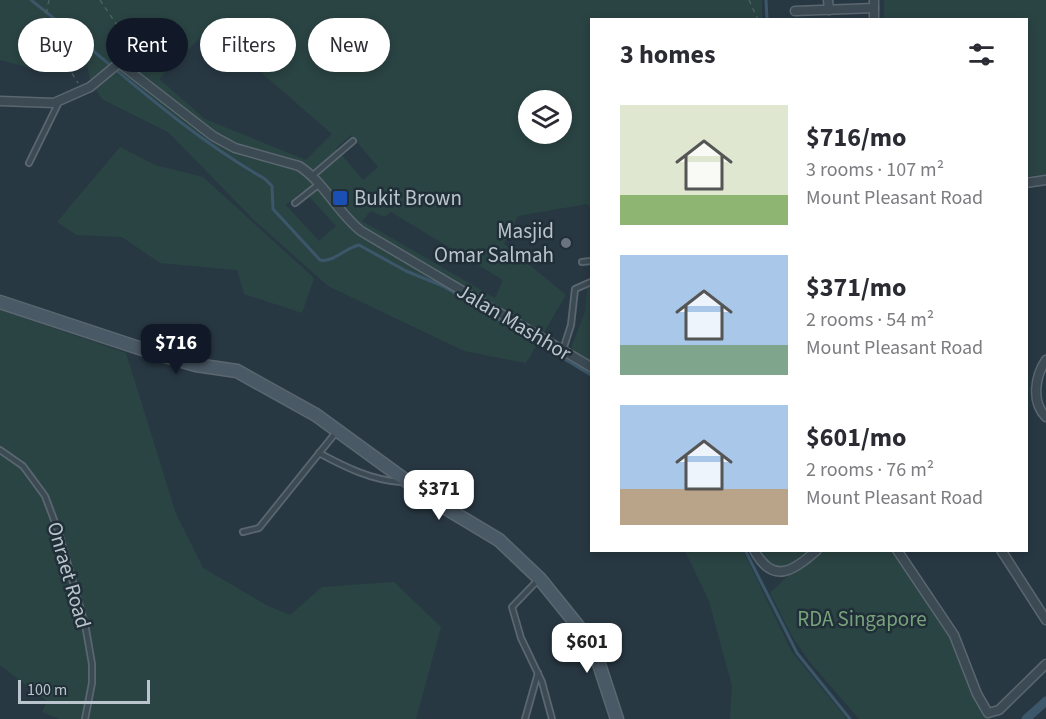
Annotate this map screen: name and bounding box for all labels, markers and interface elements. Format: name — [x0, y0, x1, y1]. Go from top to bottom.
chip: Buy — [18, 18, 94, 72]
chip: Rent — [106, 18, 188, 72]
chip: Filters — [200, 18, 296, 72]
chip: New — [308, 18, 390, 72]
text: 3 homes — [620, 36, 715, 73]
icon: filters — [965, 38, 998, 71]
map controls — [518, 90, 572, 144]
button: layers — [518, 90, 572, 144]
text: $716/mo — [806, 119, 906, 156]
icon: home — [668, 129, 740, 201]
text: 3 rooms · 107 m² — [806, 156, 944, 184]
place label: Bukit Brown — [354, 183, 462, 213]
text: Mount Pleasant Road — [806, 184, 983, 212]
marker: Bukit Brown — [331, 189, 349, 207]
place label: Masjid Omar Salmah — [434, 216, 554, 270]
marker: Masjid Omar Salmah — [559, 236, 573, 250]
text: $371/mo — [806, 269, 906, 306]
street label: Jalan Mashhor — [451, 276, 577, 368]
icon: home — [668, 279, 740, 351]
text: 2 rooms · 54 m² — [806, 306, 934, 334]
pin: $716 — [140, 324, 212, 375]
text: $716 — [155, 329, 197, 357]
text: Mount Pleasant Road — [806, 334, 983, 362]
text: $601/mo — [806, 419, 906, 456]
icon: home — [668, 429, 740, 501]
text: 2 rooms · 76 m² — [806, 456, 934, 484]
pin: $371 — [403, 470, 475, 521]
text: $371 — [418, 475, 460, 503]
text: Mount Pleasant Road — [806, 484, 983, 512]
street label: Onraet Road — [40, 518, 98, 632]
park label: RDA Singapore — [797, 604, 927, 634]
pin: $601 — [551, 623, 623, 674]
text: $601 — [566, 628, 608, 656]
scale bar — [18, 677, 150, 704]
text: 100 m — [27, 679, 67, 701]

